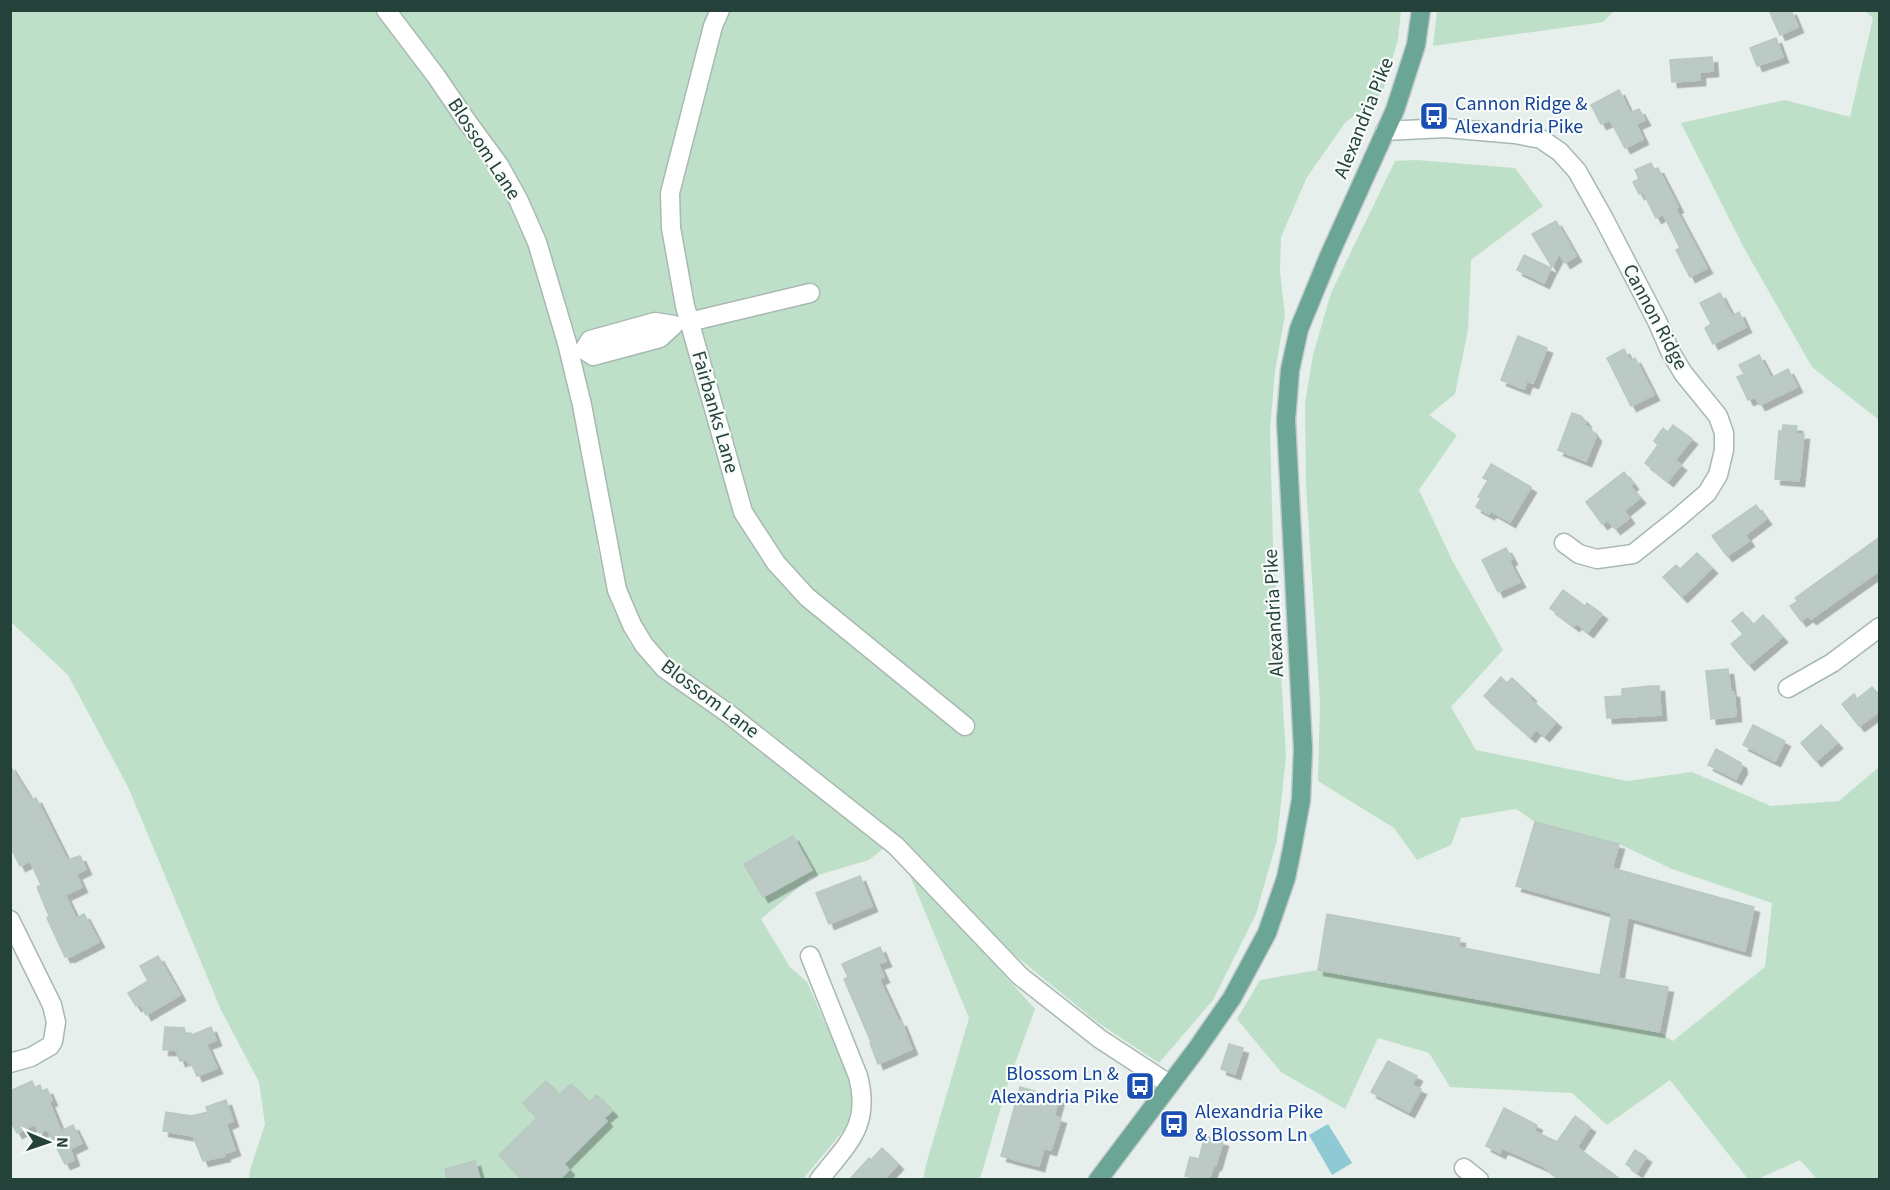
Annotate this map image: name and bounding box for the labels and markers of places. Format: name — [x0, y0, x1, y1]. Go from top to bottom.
place label: Cannon Ridge & Alexandria Pike — [1455, 90, 1587, 141]
bus stop icon: Cannon Ridge & Alexandria Pike — [1418, 100, 1450, 132]
place label: Blossom Ln & Alexandria Pike — [991, 1060, 1119, 1111]
bus stop icon: Blossom Ln & Alexandria Pike — [1124, 1070, 1156, 1102]
place label: Alexandria Pike & Blossom Ln — [1195, 1098, 1323, 1149]
bus stop icon: Alexandria Pike & Blossom Ln — [1158, 1108, 1190, 1140]

